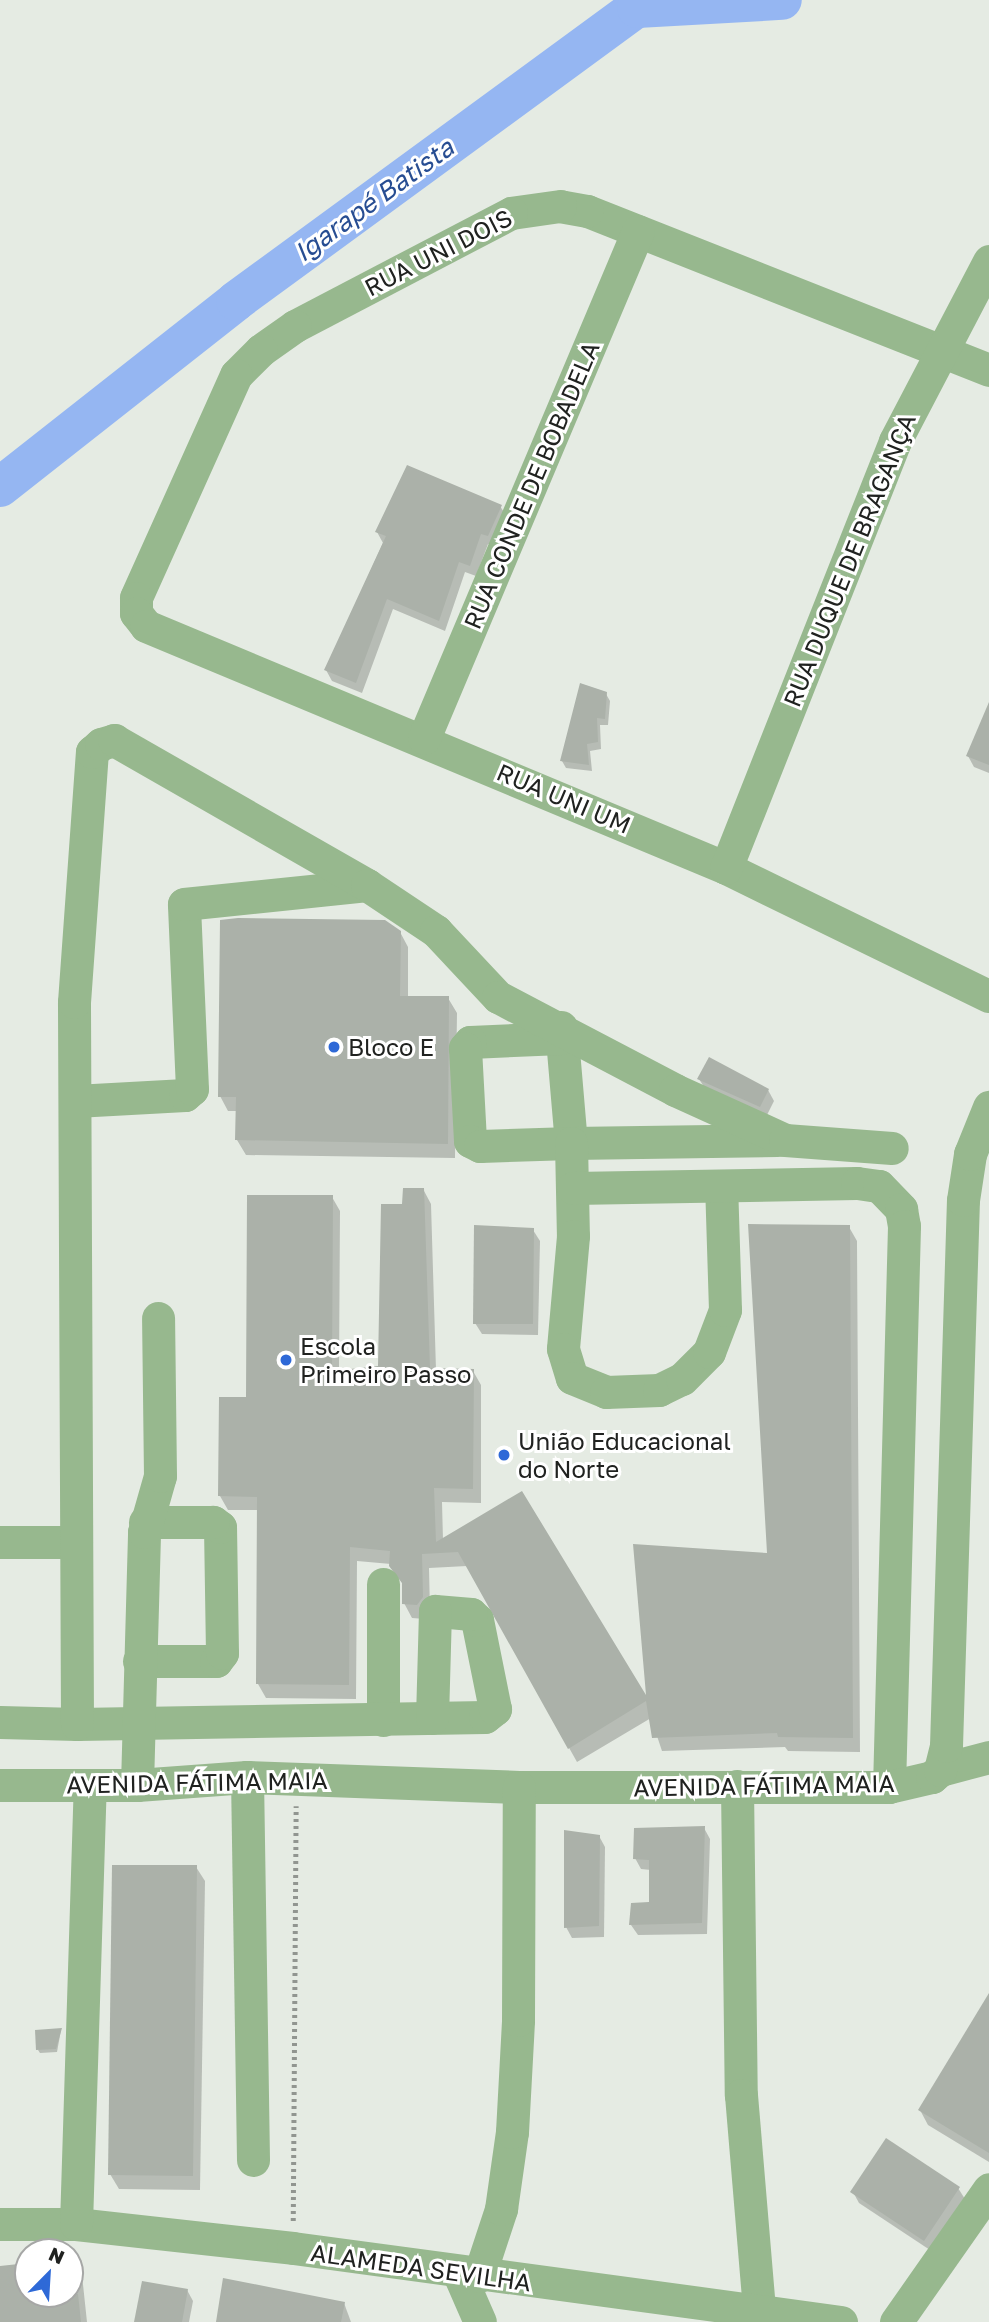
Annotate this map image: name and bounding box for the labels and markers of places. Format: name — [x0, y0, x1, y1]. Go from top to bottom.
place label: Bloco E — [348, 1033, 434, 1061]
marker: Bloco E — [326, 1039, 342, 1055]
place label: Escola Primeiro Passo — [300, 1332, 472, 1388]
marker: Escola Primeiro Passo — [278, 1352, 294, 1368]
place label: União Educacional do Norte — [518, 1427, 731, 1483]
marker: União Educacional do Norte — [496, 1447, 512, 1463]

